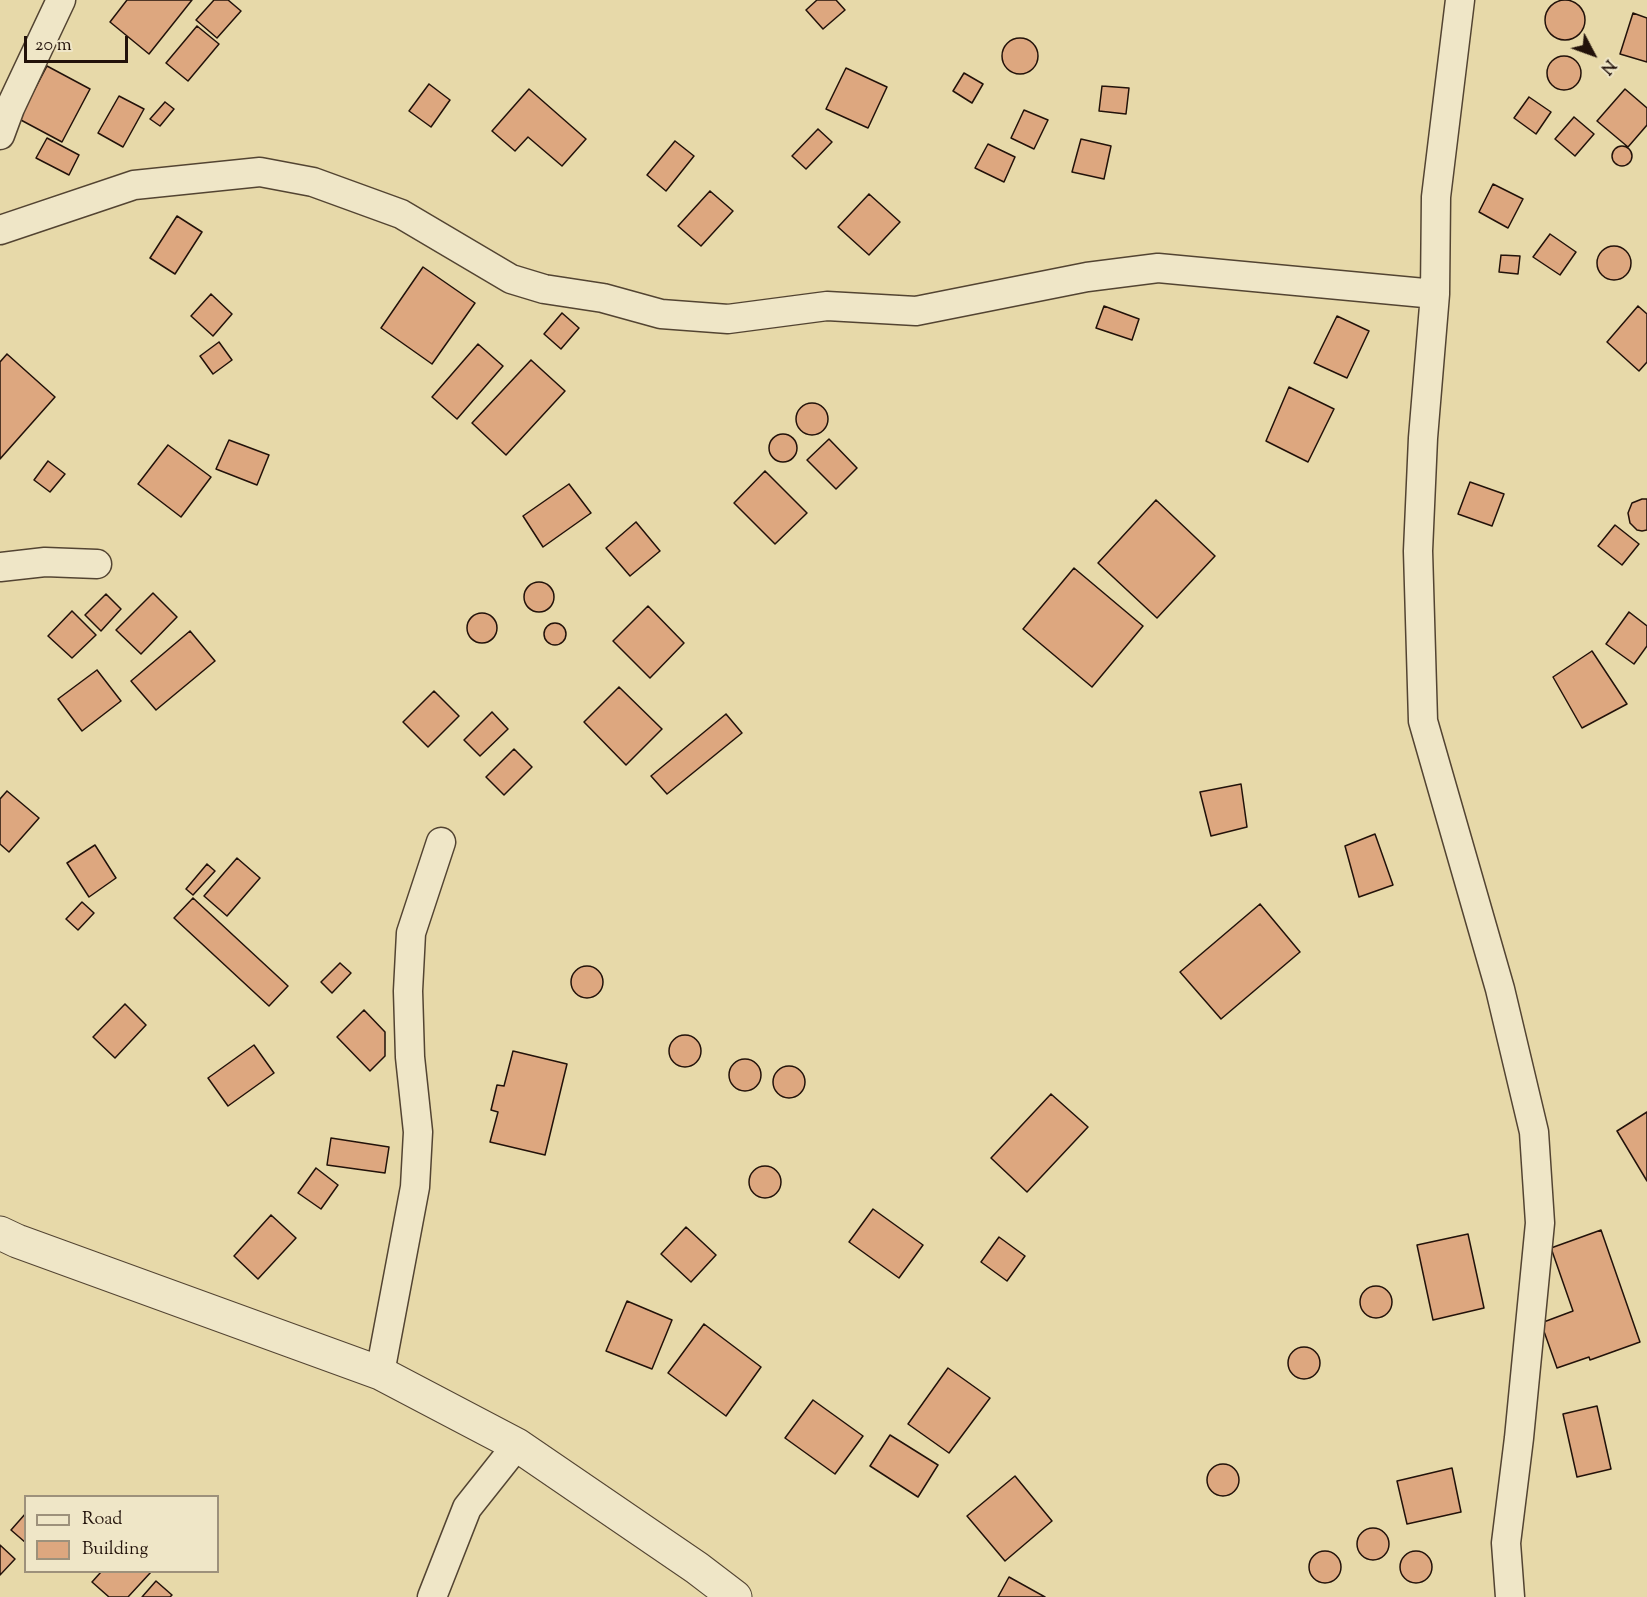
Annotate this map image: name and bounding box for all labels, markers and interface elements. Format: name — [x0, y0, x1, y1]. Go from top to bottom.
scale bar — [27, 24, 130, 62]
north arrow — [1563, 24, 1623, 84]
text: 20 m — [35, 33, 72, 59]
text: N — [1594, 54, 1620, 79]
legend — [24, 1495, 219, 1573]
text: Road — [82, 1507, 122, 1533]
text: Building — [82, 1537, 148, 1563]

